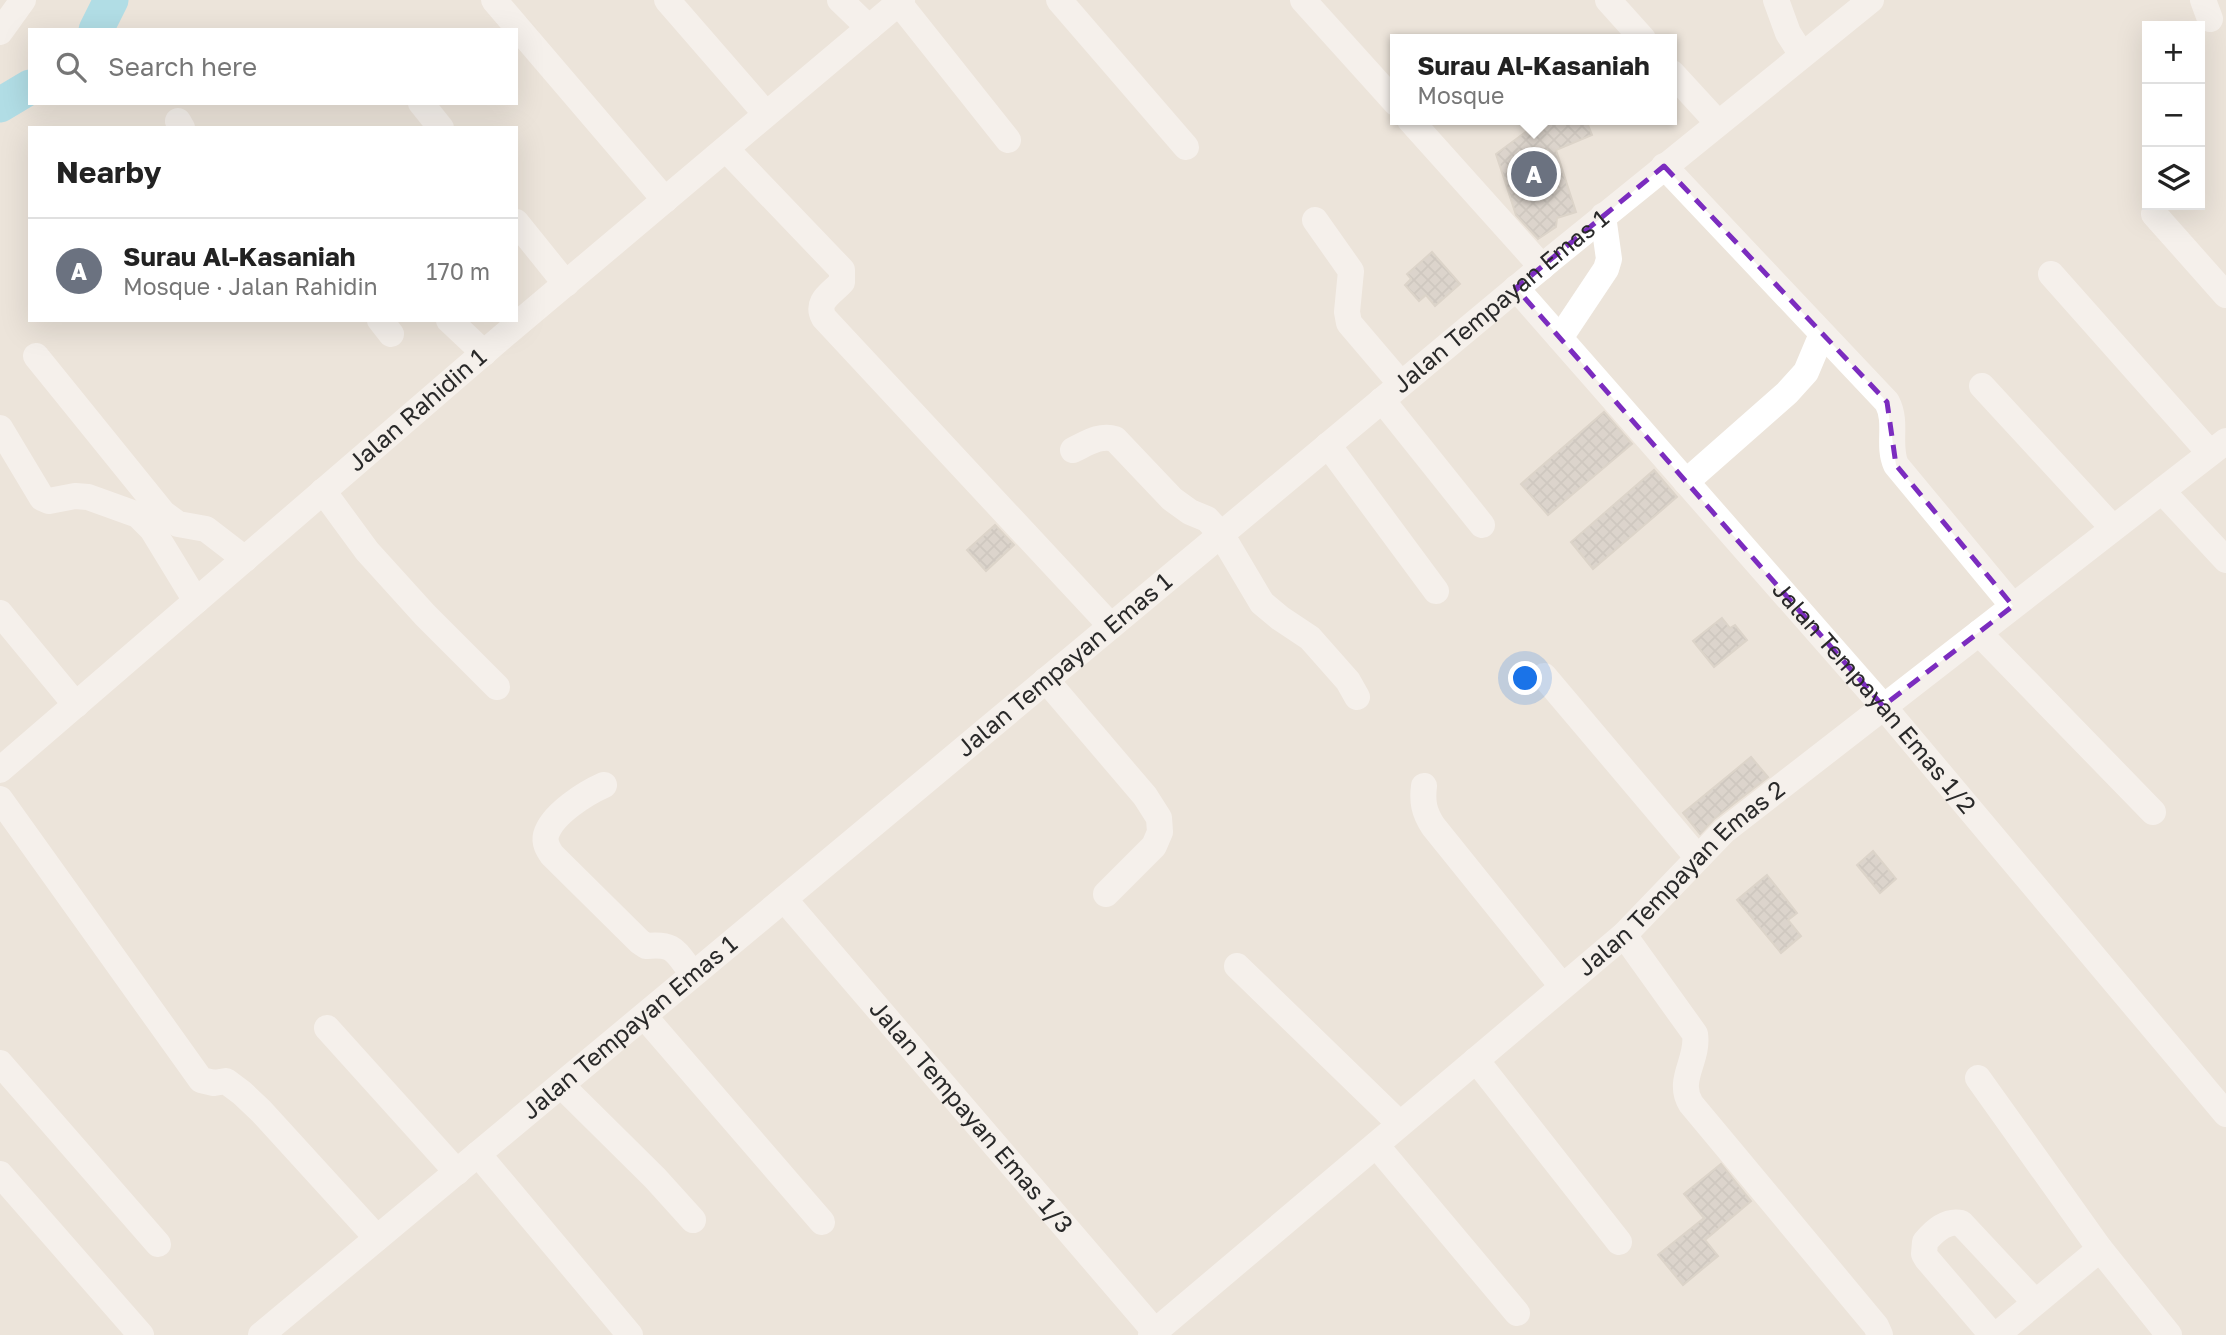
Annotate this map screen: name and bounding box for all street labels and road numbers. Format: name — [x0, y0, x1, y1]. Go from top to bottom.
street label: Jalan Tempayan Emas 1 — [1386, 203, 1614, 398]
street label: Jalan Rahidin 1 — [341, 341, 491, 477]
street label: Jalan Tempayan Emas 1 — [950, 566, 1177, 762]
street label: Jalan Tempayan Emas 1/2 — [1767, 575, 1983, 819]
street label: Jalan Tempayan Emas 2 — [1571, 773, 1790, 981]
street label: Jalan Tempayan Emas 1 — [515, 928, 742, 1125]
street label: Jalan Tempayan Emas 1/3 — [864, 994, 1080, 1238]

